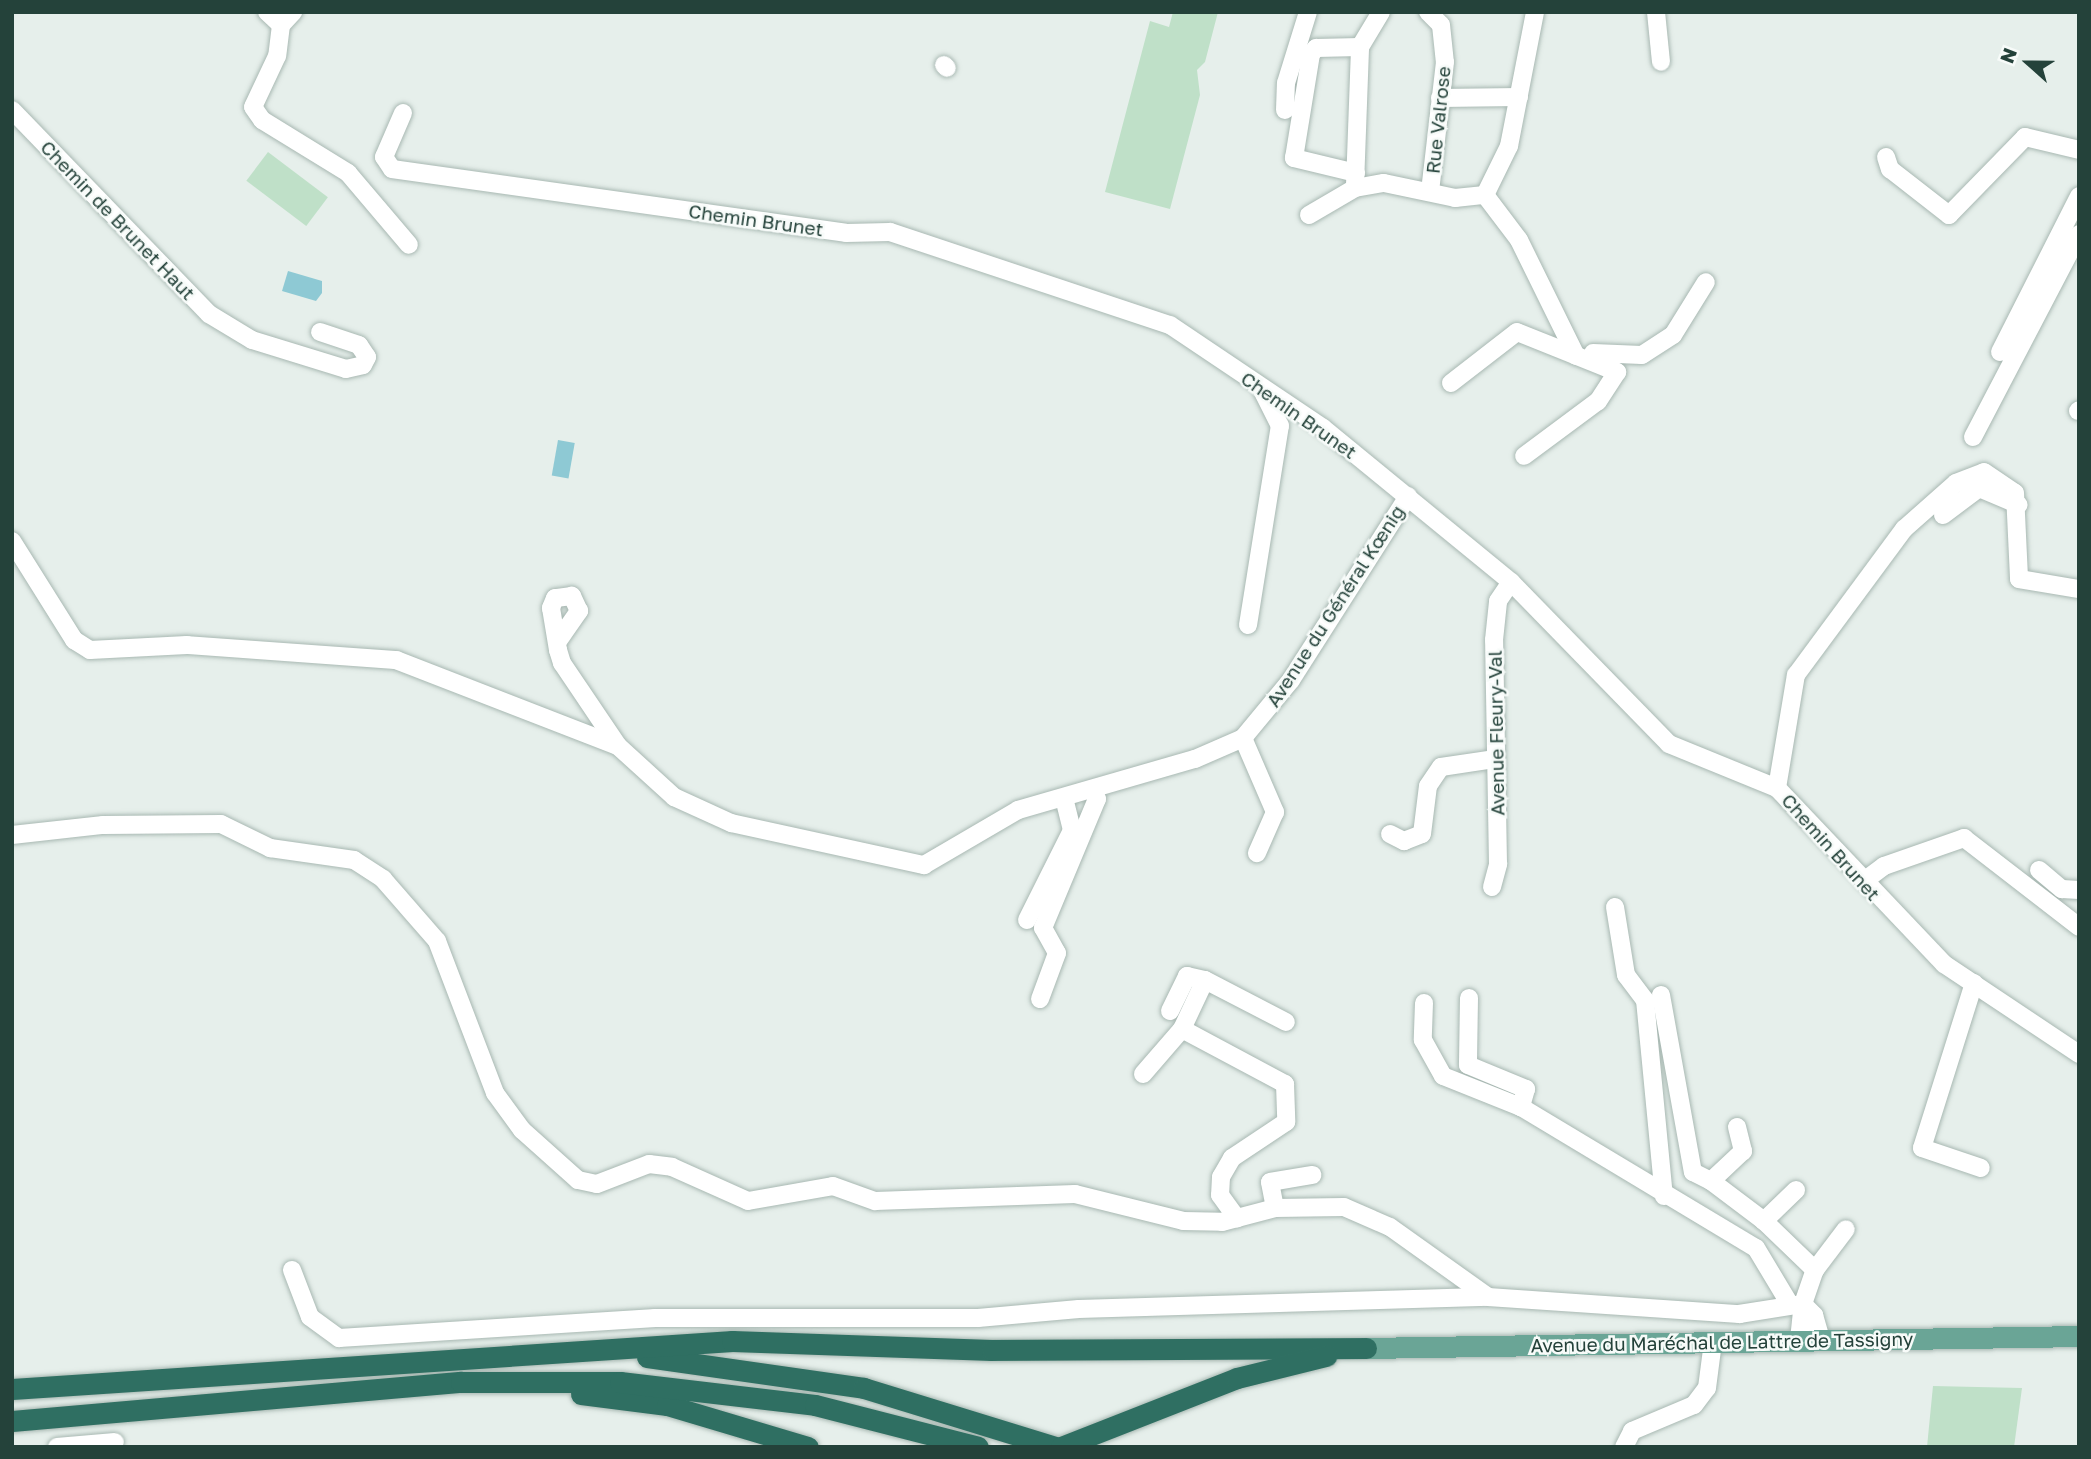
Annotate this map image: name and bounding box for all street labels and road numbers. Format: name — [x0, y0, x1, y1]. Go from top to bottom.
street label: Rue Valrose — [1421, 65, 1455, 175]
street label: Chemin de Brunet Haut — [36, 136, 200, 304]
street label: Chemin Brunet — [687, 199, 825, 241]
street label: Chemin Brunet — [1237, 367, 1361, 463]
street label: Avenue du Général Kœnig — [1261, 501, 1409, 711]
street label: Avenue Fleury-Val — [1483, 650, 1509, 816]
street label: Chemin Brunet — [1777, 789, 1885, 905]
street label: Avenue du Maréchal de Lattre de Tassigny — [1530, 1327, 1914, 1357]

